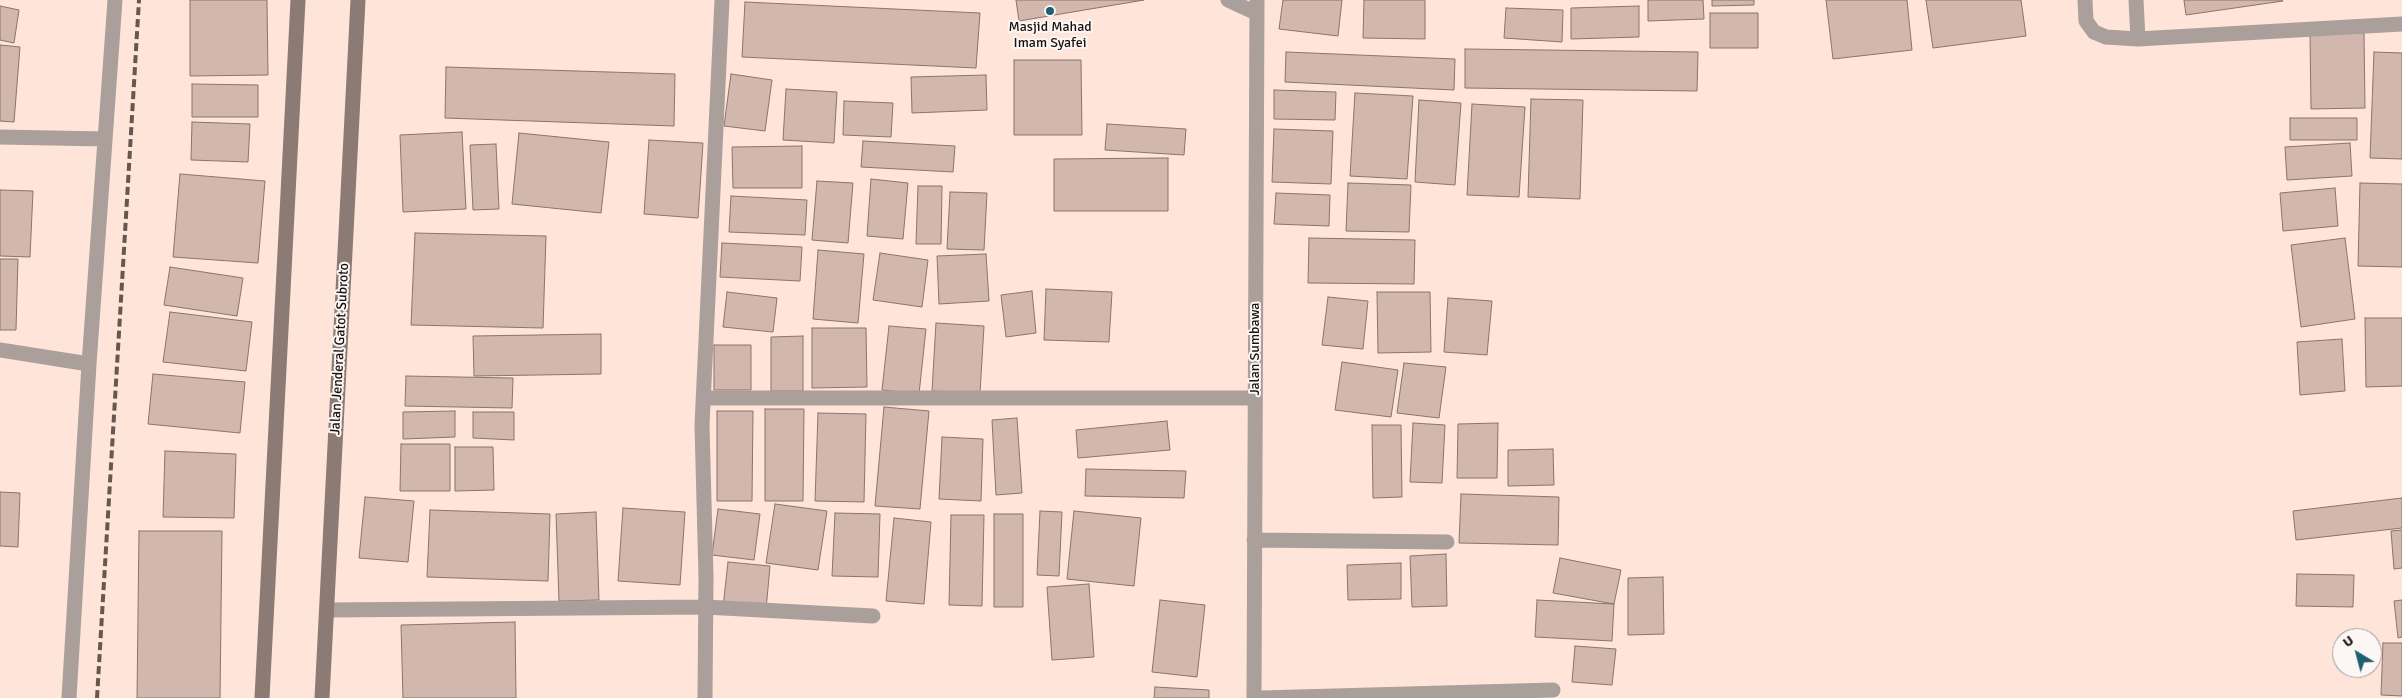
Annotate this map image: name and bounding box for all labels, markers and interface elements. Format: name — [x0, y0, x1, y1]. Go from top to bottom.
marker: Masjid Mahad Imam Syafei — [1044, 5, 1056, 17]
place label: Masjid Mahad Imam Syafei — [1008, 19, 1092, 52]
street label: Jalan Jenderal Gatot Subroto — [327, 262, 353, 436]
street label: Jalan Sumbawa — [1247, 303, 1263, 395]
north arrow — [2332, 628, 2382, 678]
text: U — [2339, 632, 2357, 651]

